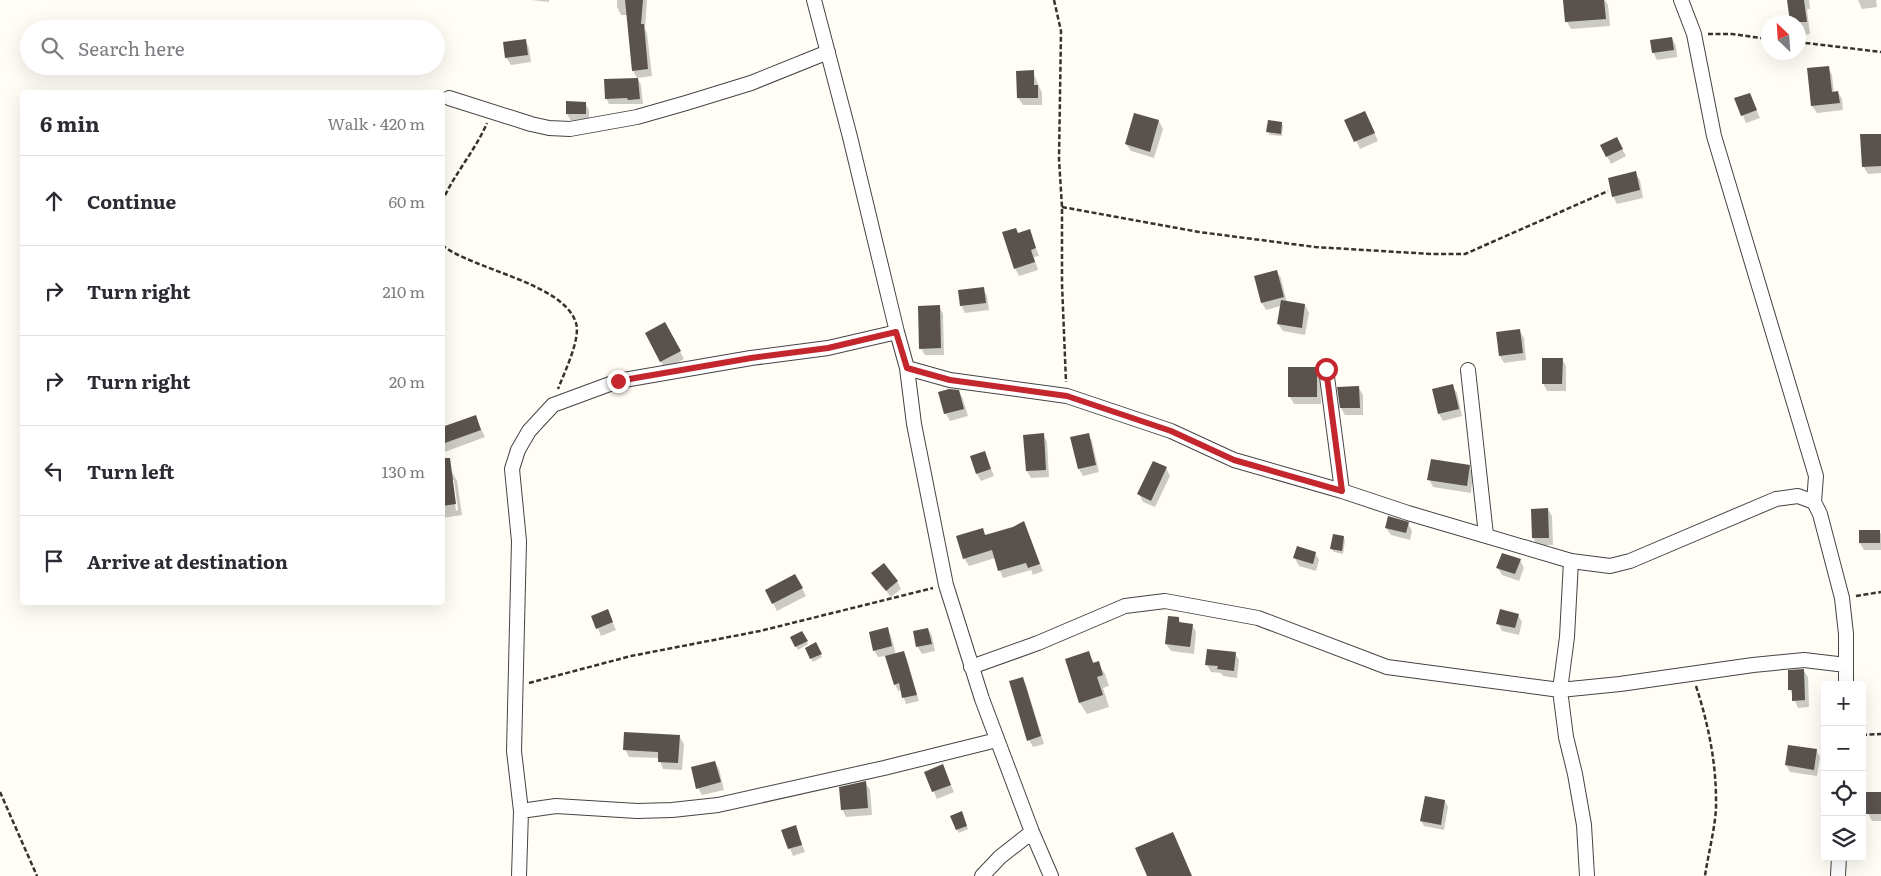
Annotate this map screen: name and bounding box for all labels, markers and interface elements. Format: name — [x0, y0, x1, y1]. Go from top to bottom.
north arrow — [1761, 15, 1806, 60]
search box — [20, 20, 445, 75]
icon: search — [38, 34, 66, 62]
text: Search here — [78, 34, 185, 62]
text: 6 min — [40, 107, 100, 138]
text: Walk · 420 m — [327, 111, 425, 135]
icon: ahead — [40, 187, 68, 215]
text: Continue — [87, 187, 176, 215]
text: 60 m — [388, 189, 425, 213]
icon: right — [40, 277, 68, 305]
text: Turn right — [87, 277, 191, 305]
text: 210 m — [382, 279, 425, 303]
route start — [1315, 358, 1338, 381]
icon: right — [40, 367, 68, 395]
text: Turn right — [87, 367, 191, 395]
text: 20 m — [389, 369, 425, 393]
route end — [607, 370, 630, 393]
icon: left — [40, 457, 68, 485]
text: Turn left — [87, 457, 174, 485]
text: 130 m — [382, 459, 425, 483]
icon: arrive — [40, 547, 68, 575]
text: Arrive at destination — [87, 547, 288, 575]
map controls — [1821, 681, 1866, 861]
button: + — [1821, 681, 1866, 726]
button: − — [1821, 726, 1866, 771]
button: locate — [1821, 771, 1866, 816]
button: layers — [1821, 816, 1866, 861]

